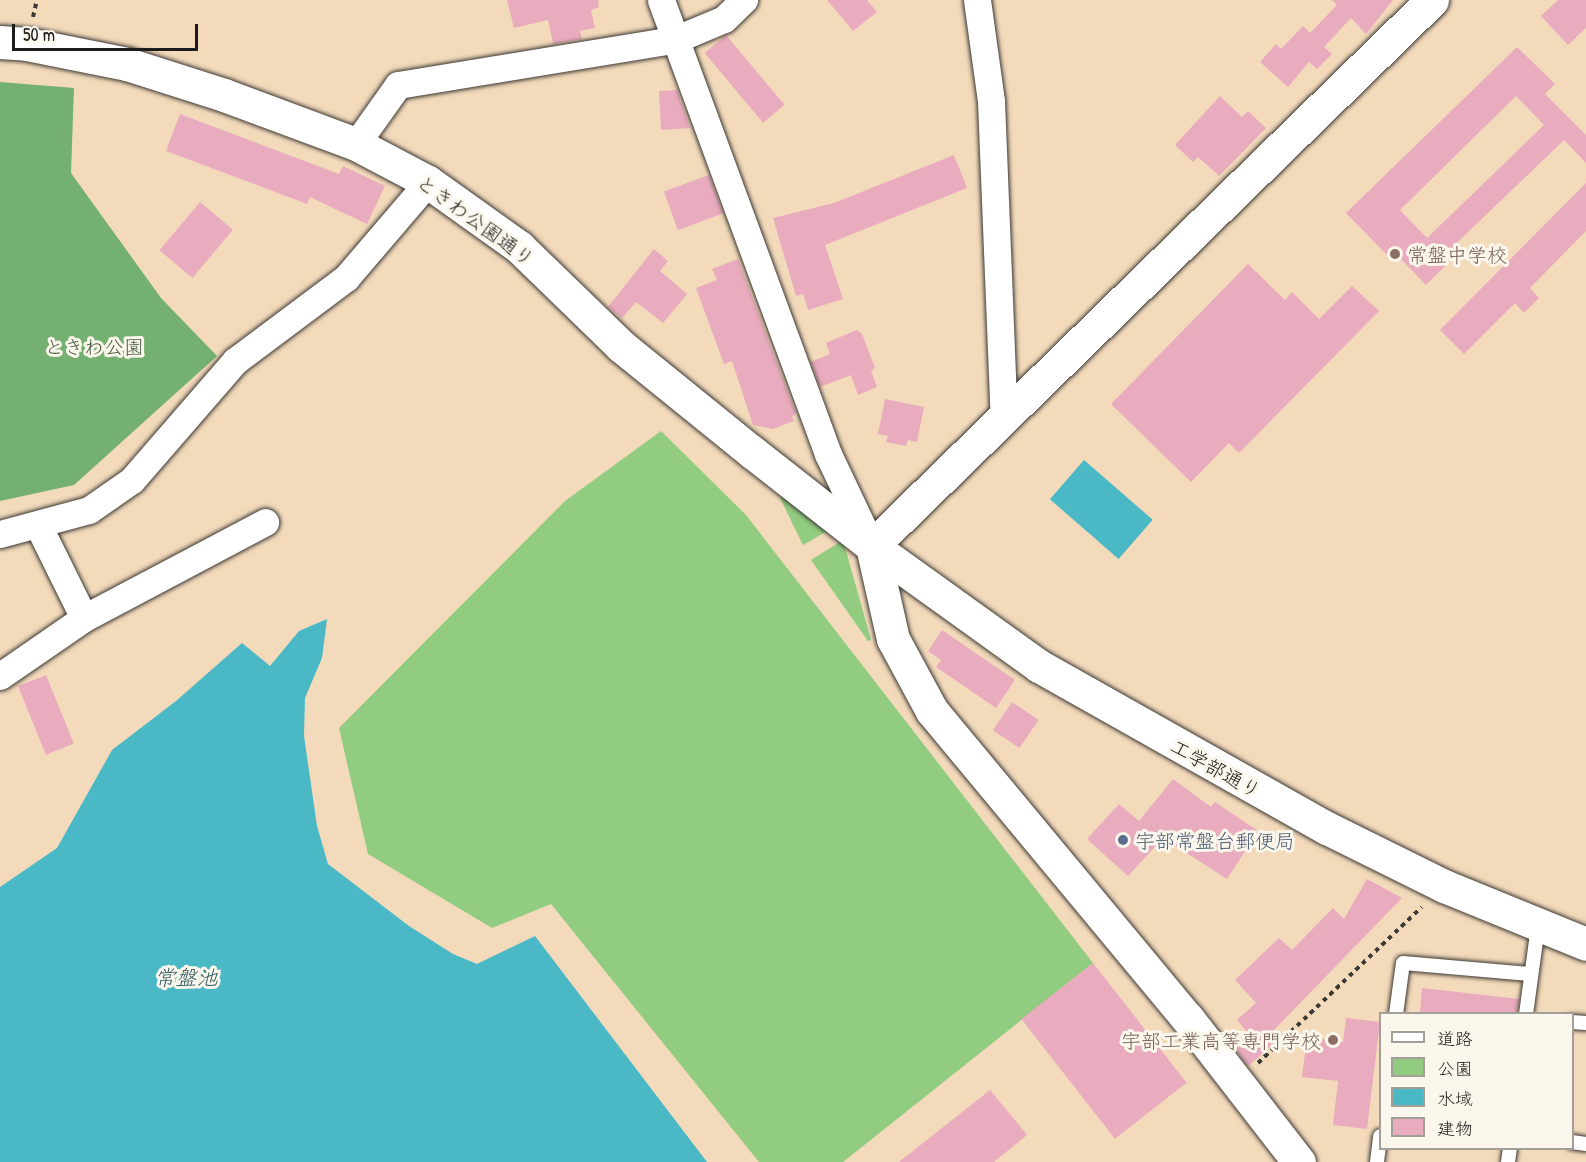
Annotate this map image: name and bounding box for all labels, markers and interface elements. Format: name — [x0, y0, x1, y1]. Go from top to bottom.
scale bar — [15, 12, 201, 50]
text: 50 m — [23, 22, 55, 47]
street label: ときわ公園通り — [412, 169, 540, 271]
place label: 常盤中学校 — [1407, 242, 1507, 266]
marker: 常盤中学校 — [1388, 247, 1402, 261]
park label: ときわ公園 — [44, 334, 144, 358]
street label: 工学部通り — [1166, 733, 1266, 803]
place label: 宇部常盤台郵便局 — [1135, 828, 1295, 852]
marker: 宇部常盤台郵便局 — [1116, 833, 1130, 847]
water label: 常盤池 — [155, 965, 217, 991]
legend — [1379, 1012, 1574, 1150]
text: 道路 — [1437, 1026, 1473, 1051]
place label: 宇部工業高等専門学校 — [1121, 1028, 1321, 1052]
marker: 宇部工業高等専門学校 — [1326, 1033, 1340, 1047]
text: 公園 — [1437, 1056, 1473, 1081]
text: 水域 — [1437, 1086, 1473, 1111]
text: 建物 — [1437, 1116, 1473, 1141]

